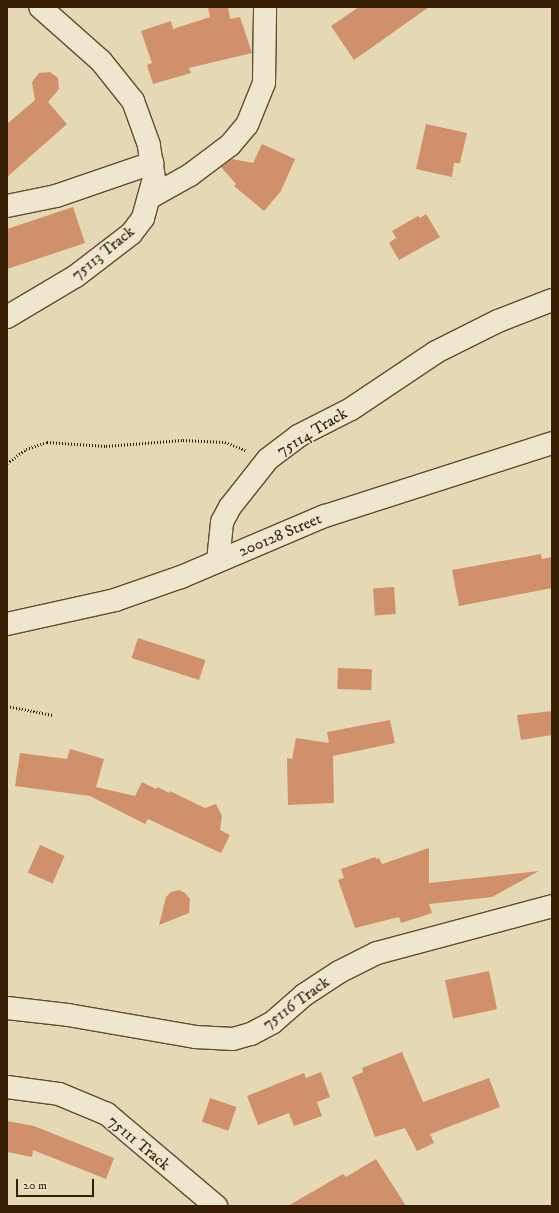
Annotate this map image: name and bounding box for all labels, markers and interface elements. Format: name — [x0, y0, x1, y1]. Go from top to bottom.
street label: 75113 Track — [68, 222, 138, 284]
street label: 75114 Track — [273, 403, 351, 461]
street label: 200128 Street — [236, 509, 324, 561]
street label: 75116 Track — [259, 972, 333, 1034]
street label: 75111 Track — [104, 1111, 174, 1175]
scale bar — [18, 1171, 96, 1197]
text: 20 m — [23, 1178, 47, 1193]

